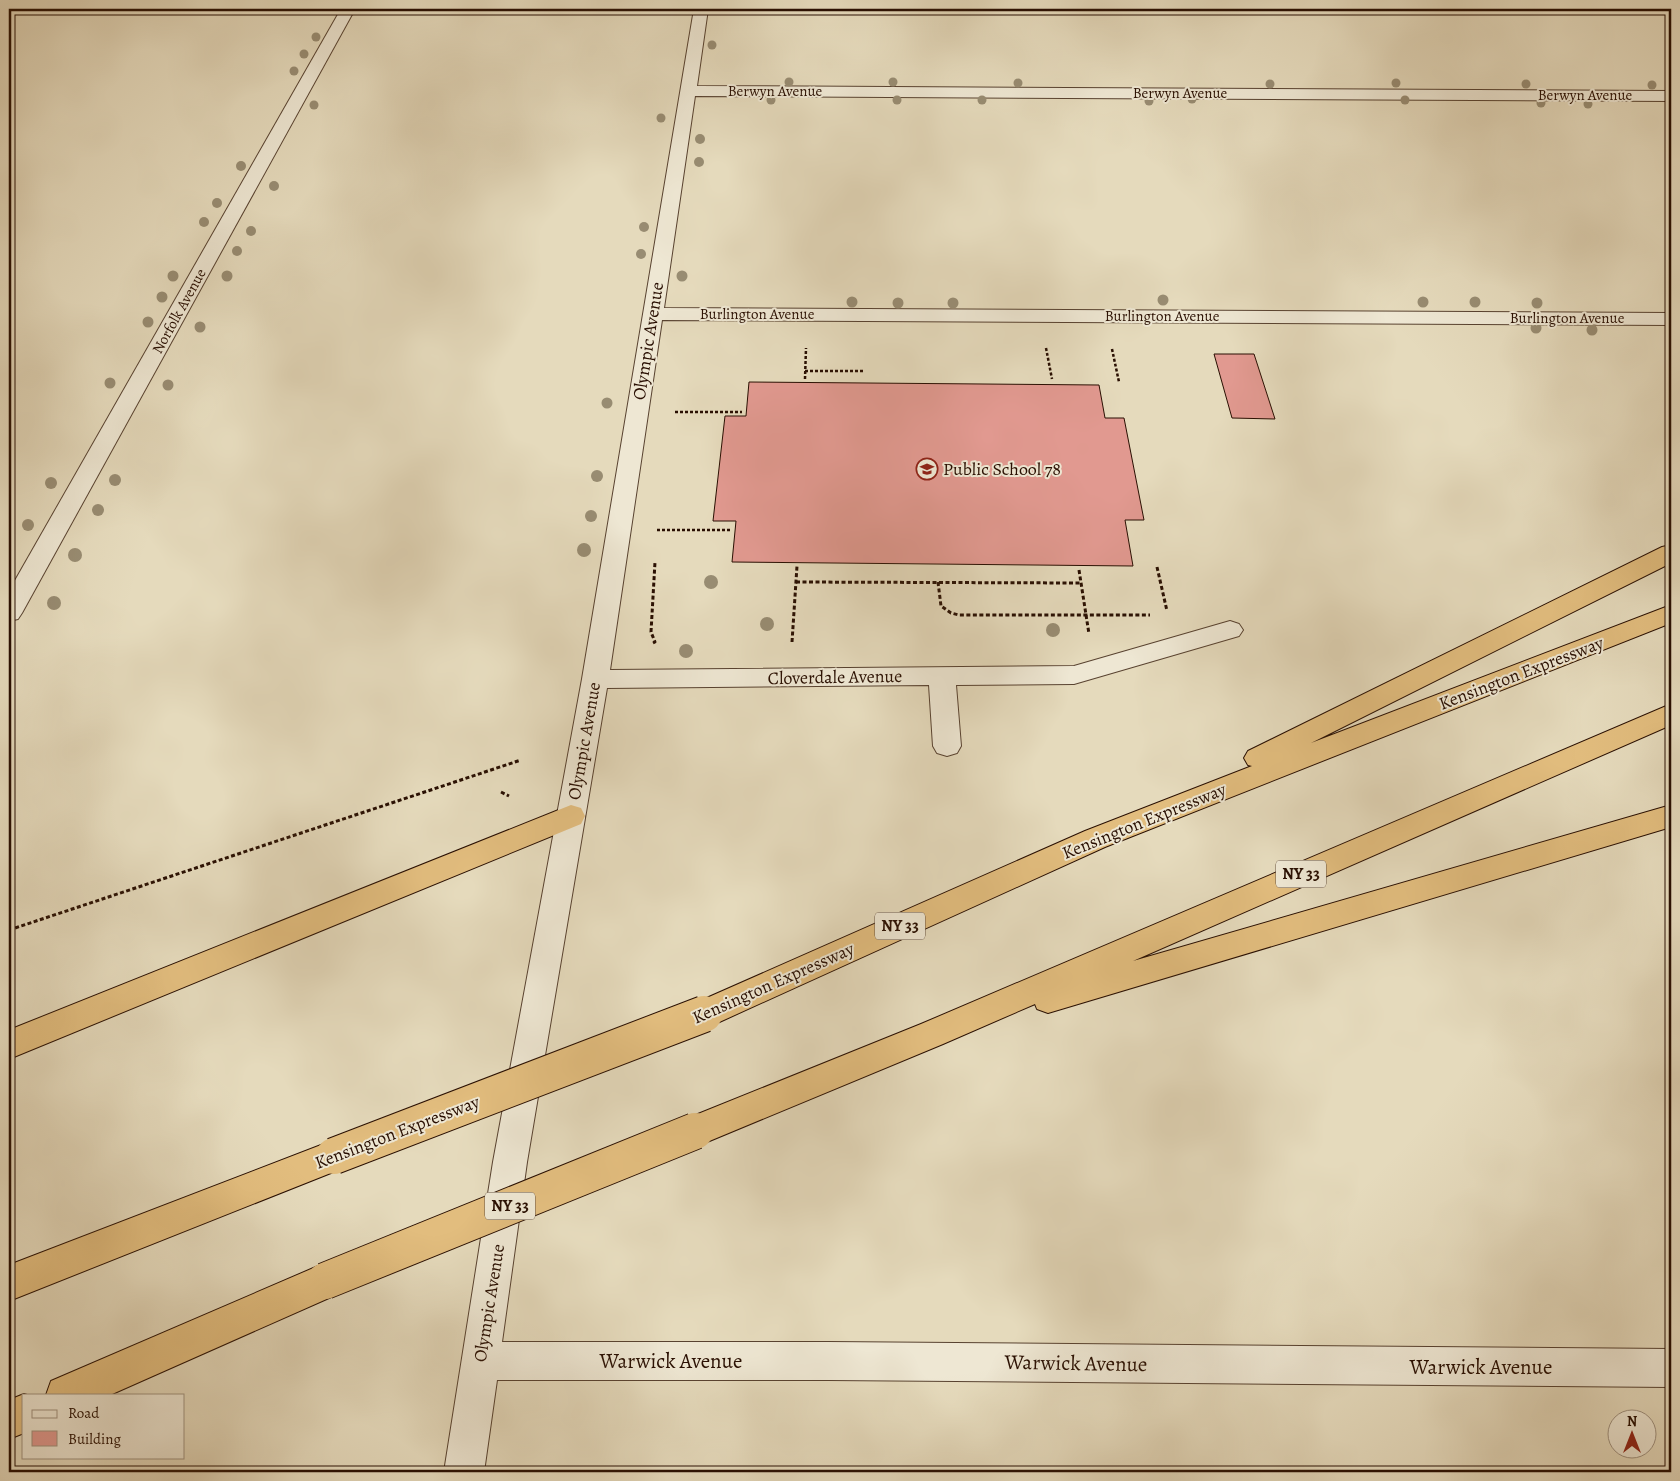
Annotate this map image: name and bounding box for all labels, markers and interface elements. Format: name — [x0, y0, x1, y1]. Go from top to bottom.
street label: Berwyn Avenue — [728, 81, 823, 101]
street label: Berwyn Avenue — [1133, 83, 1228, 103]
street label: Berwyn Avenue — [1538, 85, 1633, 105]
street label: Norfolk Avenue — [147, 265, 211, 357]
street label: Olympic Avenue — [627, 280, 669, 402]
street label: Burlington Avenue — [700, 304, 815, 324]
street label: Burlington Avenue — [1105, 306, 1220, 326]
street label: Burlington Avenue — [1510, 308, 1625, 328]
school or university icon: Public School 78 — [915, 457, 939, 481]
place label: Public School 78 — [943, 457, 1061, 481]
street label: Kensington Expressway — [1435, 630, 1608, 715]
street label: Cloverdale Avenue — [768, 664, 902, 690]
street label: Olympic Avenue — [562, 680, 606, 802]
street label: Kensington Expressway — [1059, 777, 1230, 865]
road number: NY 33 — [1276, 861, 1326, 888]
road number: NY 33 — [875, 912, 925, 939]
street label: Kensington Expressway — [688, 936, 859, 1029]
street label: Kensington Expressway — [311, 1089, 484, 1174]
road number: NY 33 — [485, 1192, 535, 1220]
street label: Olympic Avenue — [468, 1242, 510, 1364]
street label: Warwick Avenue — [599, 1347, 742, 1375]
street label: Warwick Avenue — [1003, 1348, 1148, 1378]
street label: Warwick Avenue — [1409, 1353, 1552, 1381]
legend — [22, 1394, 185, 1458]
text: Road — [68, 1403, 100, 1423]
north arrow — [1608, 1408, 1658, 1458]
text: N — [1627, 1412, 1637, 1431]
text: Building — [68, 1429, 121, 1449]

